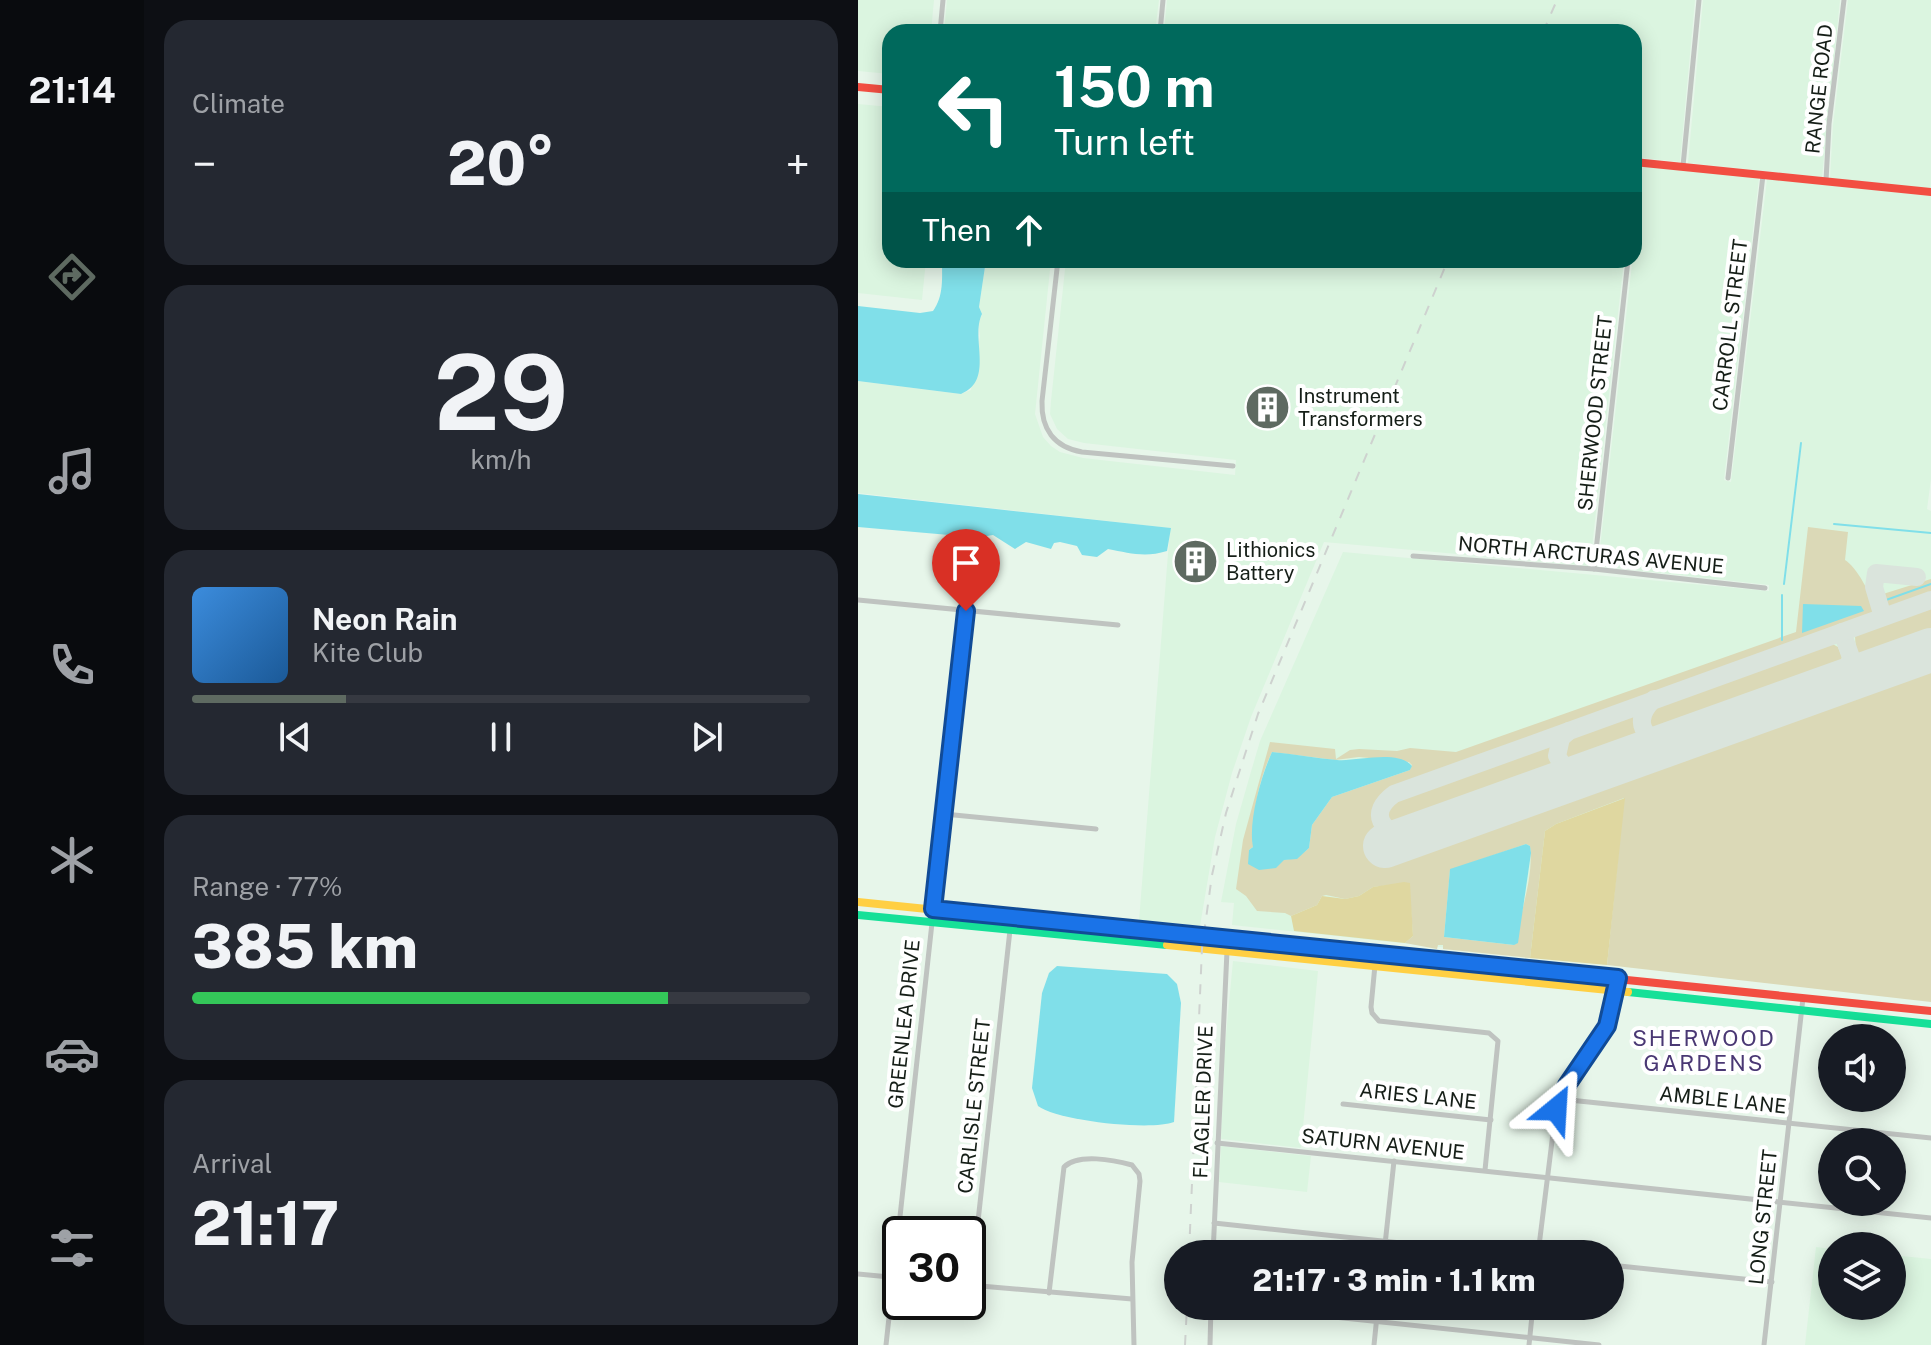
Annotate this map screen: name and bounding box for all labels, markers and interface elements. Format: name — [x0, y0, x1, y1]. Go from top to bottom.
street label: RANGE ROAD — [1800, 23, 1838, 155]
text: 150 m — [1054, 54, 1215, 120]
icon: left — [922, 56, 1026, 160]
text: 21:14 — [29, 69, 116, 111]
text: Climate — [192, 88, 285, 119]
text: Turn left — [1054, 121, 1195, 163]
text: 20° — [447, 128, 555, 199]
text: − — [192, 138, 216, 190]
text: + — [786, 138, 810, 190]
icon: ahead — [1007, 208, 1051, 252]
text: Then — [922, 212, 991, 248]
street label: CARROLL STREET — [1708, 238, 1752, 412]
icon: directions — [44, 249, 100, 305]
street label: SHERWOOD STREET — [1573, 314, 1617, 512]
text: 29 — [434, 331, 568, 453]
building icon: Instrument Transformers — [1243, 383, 1291, 431]
place label: Instrument Transformers — [1298, 384, 1423, 431]
icon: music — [44, 443, 100, 499]
text: km/h — [470, 444, 532, 475]
pin — [932, 529, 1000, 611]
street label: NORTH ARCTURAS AVENUE — [1457, 531, 1725, 579]
building icon: Lithionics Battery — [1171, 538, 1219, 586]
place label: Lithionics Battery — [1226, 538, 1315, 585]
icon: arrive — [944, 541, 988, 585]
text: Neon Rain — [312, 601, 458, 637]
icon: phone — [44, 637, 100, 693]
text: Kite Club — [312, 637, 423, 668]
icon: previous — [273, 715, 317, 759]
icon: pause — [479, 715, 523, 759]
icon: next — [685, 715, 729, 759]
icon: climate — [44, 832, 100, 888]
text: Range · 77% — [192, 871, 343, 902]
text: 385 km — [192, 911, 418, 982]
street label: GREENLEA DRIVE — [883, 938, 925, 1110]
street label: CARLISLE STREET — [953, 1017, 995, 1195]
map controls — [1818, 1024, 1906, 1320]
button: sound — [1818, 1024, 1906, 1112]
street label: FLAGLER DRIVE — [1188, 1025, 1218, 1179]
district label: SHERWOOD GARDENS — [1632, 1025, 1776, 1076]
icon: car — [44, 1026, 100, 1082]
position arrow — [1514, 1067, 1598, 1151]
street label: ARIES LANE — [1358, 1078, 1478, 1114]
street label: AMBLE LANE — [1658, 1081, 1788, 1119]
street label: SATURN AVENUE — [1300, 1123, 1466, 1165]
button: search — [1818, 1128, 1906, 1216]
text: Arrival — [192, 1148, 272, 1179]
street label: LONG STREET — [1744, 1148, 1782, 1286]
text: 21:17 — [192, 1188, 339, 1259]
speed limit sign: 30 — [882, 1216, 986, 1320]
icon: filters — [44, 1220, 100, 1276]
button: layers — [1818, 1232, 1906, 1320]
text: 21:17 · 3 min · 1.1 km — [1252, 1262, 1536, 1298]

